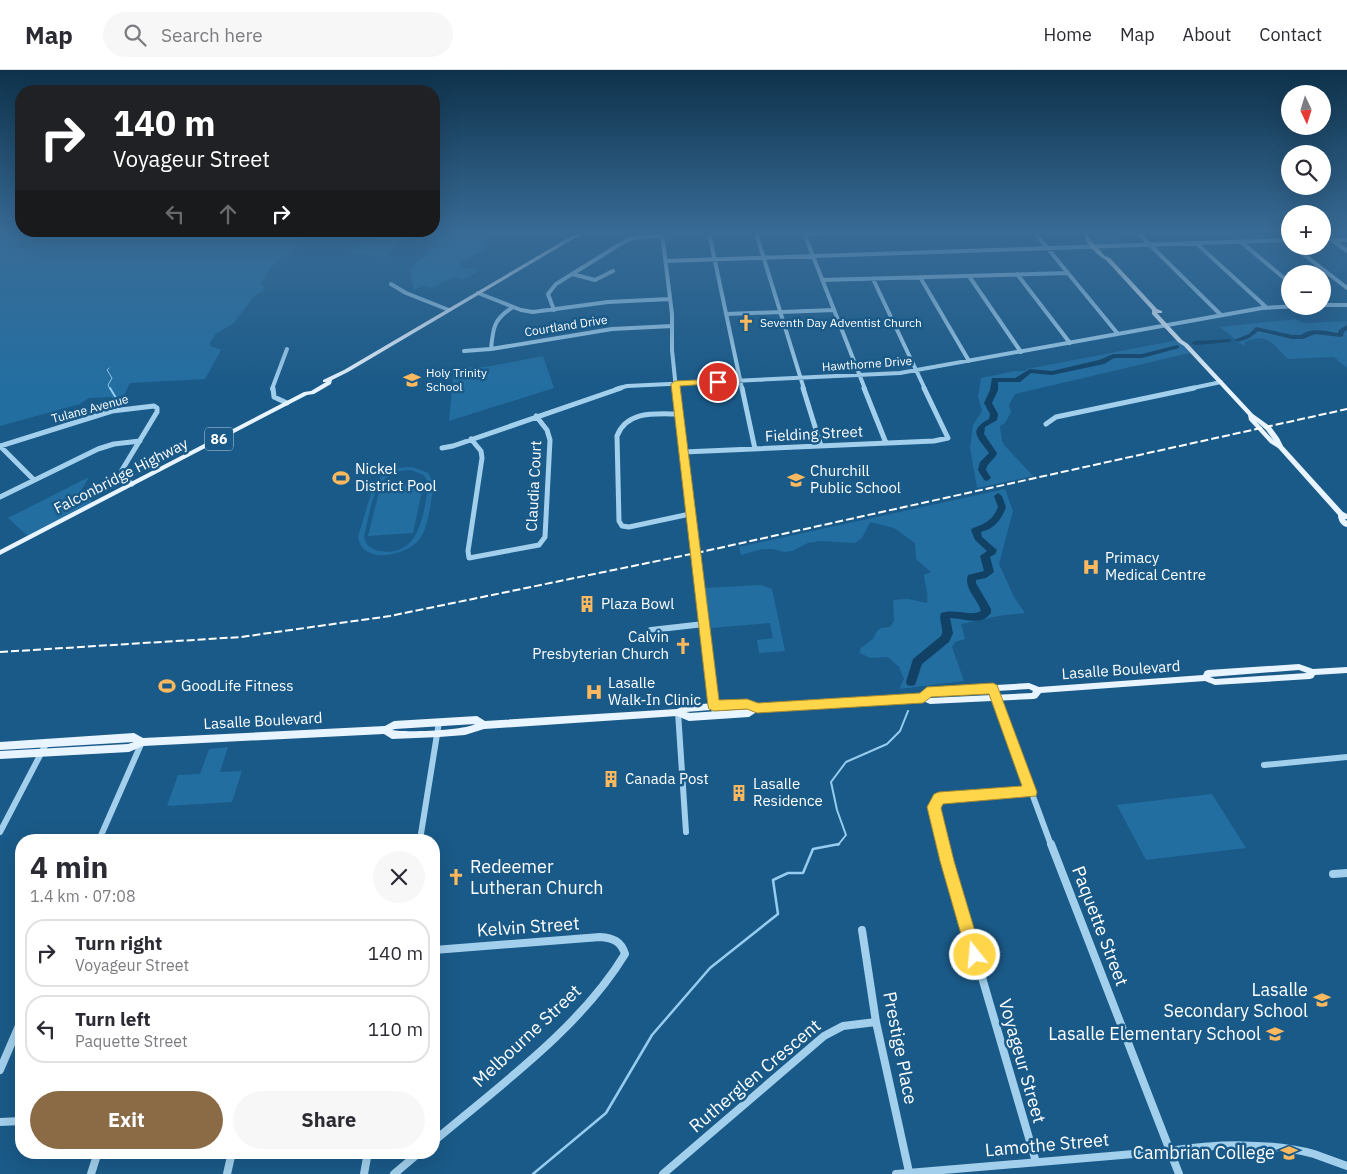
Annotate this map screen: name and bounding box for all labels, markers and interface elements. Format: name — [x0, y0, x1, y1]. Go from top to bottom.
search box — [103, 12, 453, 57]
text: Map — [25, 19, 73, 51]
icon: search — [121, 21, 149, 49]
text: Search here — [161, 23, 263, 47]
text: Home — [1044, 23, 1092, 46]
text: Map — [1120, 23, 1155, 46]
text: About — [1183, 23, 1231, 46]
text: Contact — [1259, 23, 1322, 46]
north arrow — [1281, 85, 1331, 135]
map controls — [1281, 85, 1331, 315]
text: 140 m — [113, 100, 216, 146]
icon: right — [30, 105, 95, 170]
text: Voyageur Street — [113, 144, 270, 173]
button: search — [1281, 145, 1331, 195]
icon: left — [161, 200, 189, 228]
icon: ahead — [214, 200, 242, 228]
icon: right — [267, 200, 295, 228]
button: + — [1281, 205, 1331, 255]
button: − — [1281, 265, 1331, 315]
street label: Courtland Drive — [523, 311, 609, 339]
church icon: Seventh Day Adventist Church — [736, 313, 756, 333]
place label: Seventh Day Adventist Church — [760, 315, 922, 330]
street label: Hawthorne Drive — [821, 353, 913, 374]
pin — [697, 361, 739, 403]
place label: Holy Trinity School — [426, 365, 487, 394]
icon: arrive — [704, 368, 732, 396]
school or university icon: Holy Trinity School — [402, 370, 422, 390]
street label: Tulane Avenue — [50, 391, 130, 426]
street label: Fielding Street — [765, 421, 863, 446]
road number: 86 — [205, 428, 233, 450]
street label: Falconbridge Highway — [51, 433, 191, 518]
street label: Claudia Court — [522, 440, 545, 532]
place label: Nickel District Pool — [355, 459, 437, 495]
place label: Churchill Public School — [810, 461, 901, 497]
sports icon: Nickel District Pool — [331, 468, 351, 488]
school or university icon: Churchill Public School — [786, 470, 806, 490]
place label: Primacy Medical Centre — [1105, 548, 1206, 584]
hospital icon: Primacy Medical Centre — [1081, 557, 1101, 577]
building icon: Plaza Bowl — [577, 594, 597, 614]
place label: Plaza Bowl — [601, 594, 674, 613]
place label: Calvin Presbyterian Church — [532, 627, 669, 663]
church icon: Calvin Presbyterian Church — [673, 636, 693, 656]
street label: Lasalle Boulevard — [1061, 656, 1181, 683]
place label: Lasalle Walk-In Clinic — [608, 673, 702, 709]
sports icon: GoodLife Fitness — [157, 676, 177, 696]
place label: GoodLife Fitness — [181, 676, 293, 695]
hospital icon: Lasalle Walk-In Clinic — [584, 682, 604, 702]
street label: Lasalle Boulevard — [203, 708, 323, 733]
building icon: Canada Post — [601, 769, 621, 789]
place label: Canada Post — [625, 769, 709, 788]
place label: Lasalle Residence — [753, 774, 823, 810]
building icon: Lasalle Residence — [729, 783, 749, 803]
text: 4 min — [30, 847, 108, 886]
button: close — [373, 851, 425, 903]
place label: Redeemer Lutheran Church — [470, 855, 604, 899]
street label: Paquette Street — [1067, 863, 1134, 989]
church icon: Redeemer Lutheran Church — [446, 867, 466, 887]
text: 1.4 km · 07:08 — [30, 886, 136, 906]
street label: Kelvin Street — [476, 911, 580, 942]
position arrow — [948, 928, 1000, 980]
text: Turn right — [75, 931, 162, 955]
icon: right — [32, 939, 60, 967]
text: 140 m — [368, 941, 423, 965]
text: Voyageur Street — [75, 955, 189, 975]
place label: Lasalle Secondary School — [1164, 978, 1308, 1022]
street label: Melbourne Street — [467, 979, 586, 1092]
street label: Prestige Place — [878, 990, 923, 1106]
school or university icon: Lasalle Secondary School — [1312, 990, 1332, 1010]
street label: Voyageur Street — [994, 996, 1051, 1126]
text: Turn left — [75, 1007, 151, 1031]
street label: Rutherglen Crescent — [684, 1014, 825, 1137]
icon: left — [32, 1015, 60, 1043]
text: 110 m — [368, 1017, 423, 1041]
place label: Lasalle Elementary School — [1048, 1022, 1261, 1045]
school or university icon: Lasalle Elementary School — [1265, 1024, 1285, 1044]
text: Paquette Street — [75, 1031, 188, 1051]
button: Exit — [30, 1091, 223, 1149]
button: Share — [233, 1091, 425, 1149]
street label: Lamothe Street — [984, 1128, 1110, 1161]
place label: Cambrian College — [1133, 1141, 1275, 1164]
school or university icon: Cambrian College — [1279, 1143, 1299, 1163]

